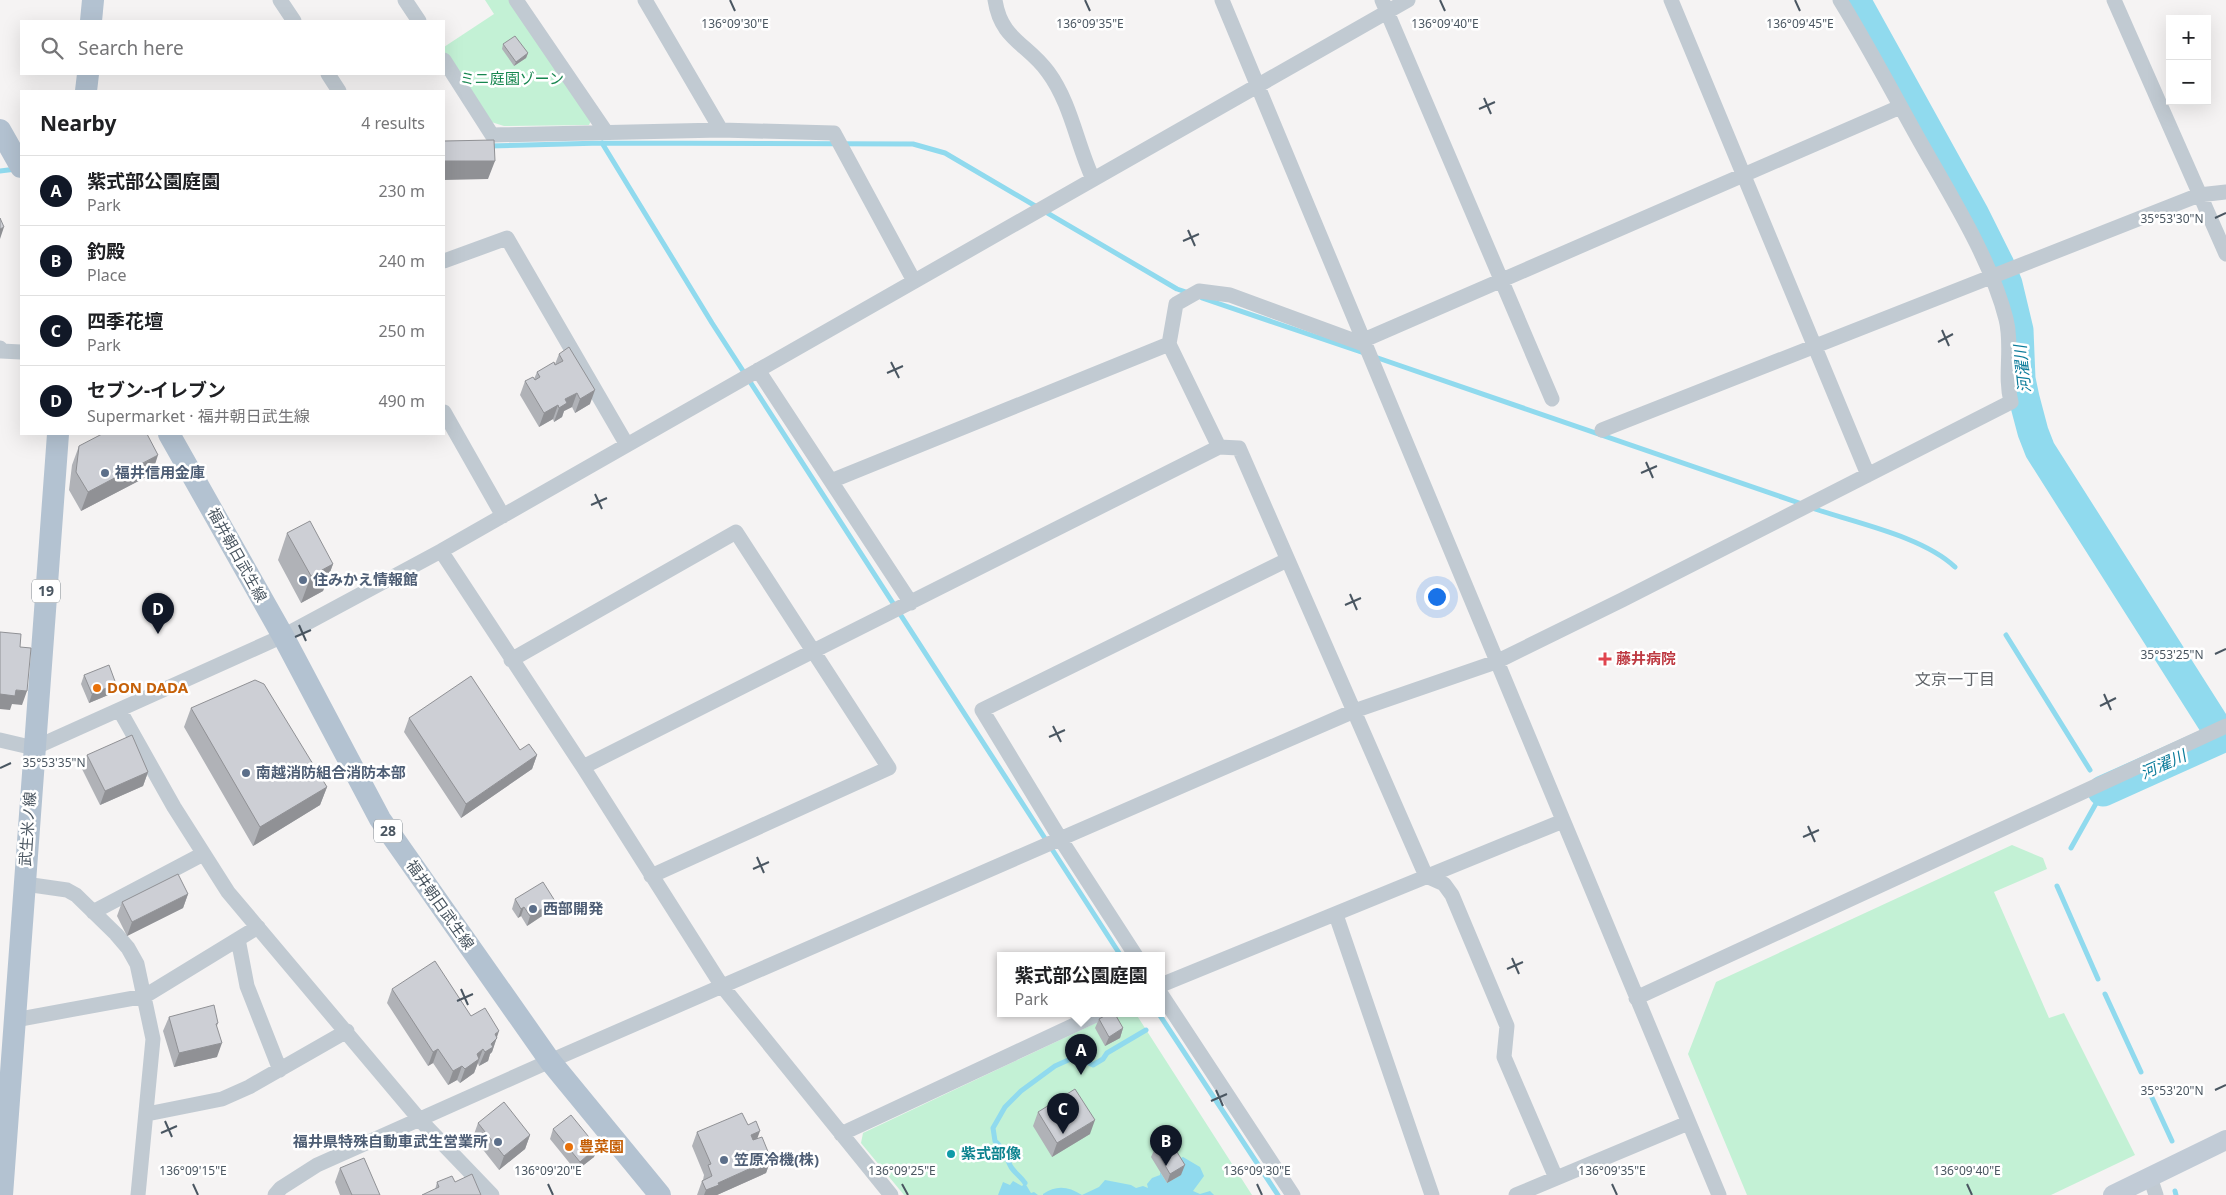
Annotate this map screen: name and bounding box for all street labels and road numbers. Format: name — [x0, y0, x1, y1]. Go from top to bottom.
street label: 福井朝日武生線 — [204, 504, 272, 605]
road number: 19 — [32, 580, 60, 602]
street label: 武生米ノ線 — [14, 791, 40, 867]
road number: 28 — [374, 819, 402, 842]
street label: 福井朝日武生線 — [403, 856, 479, 953]

